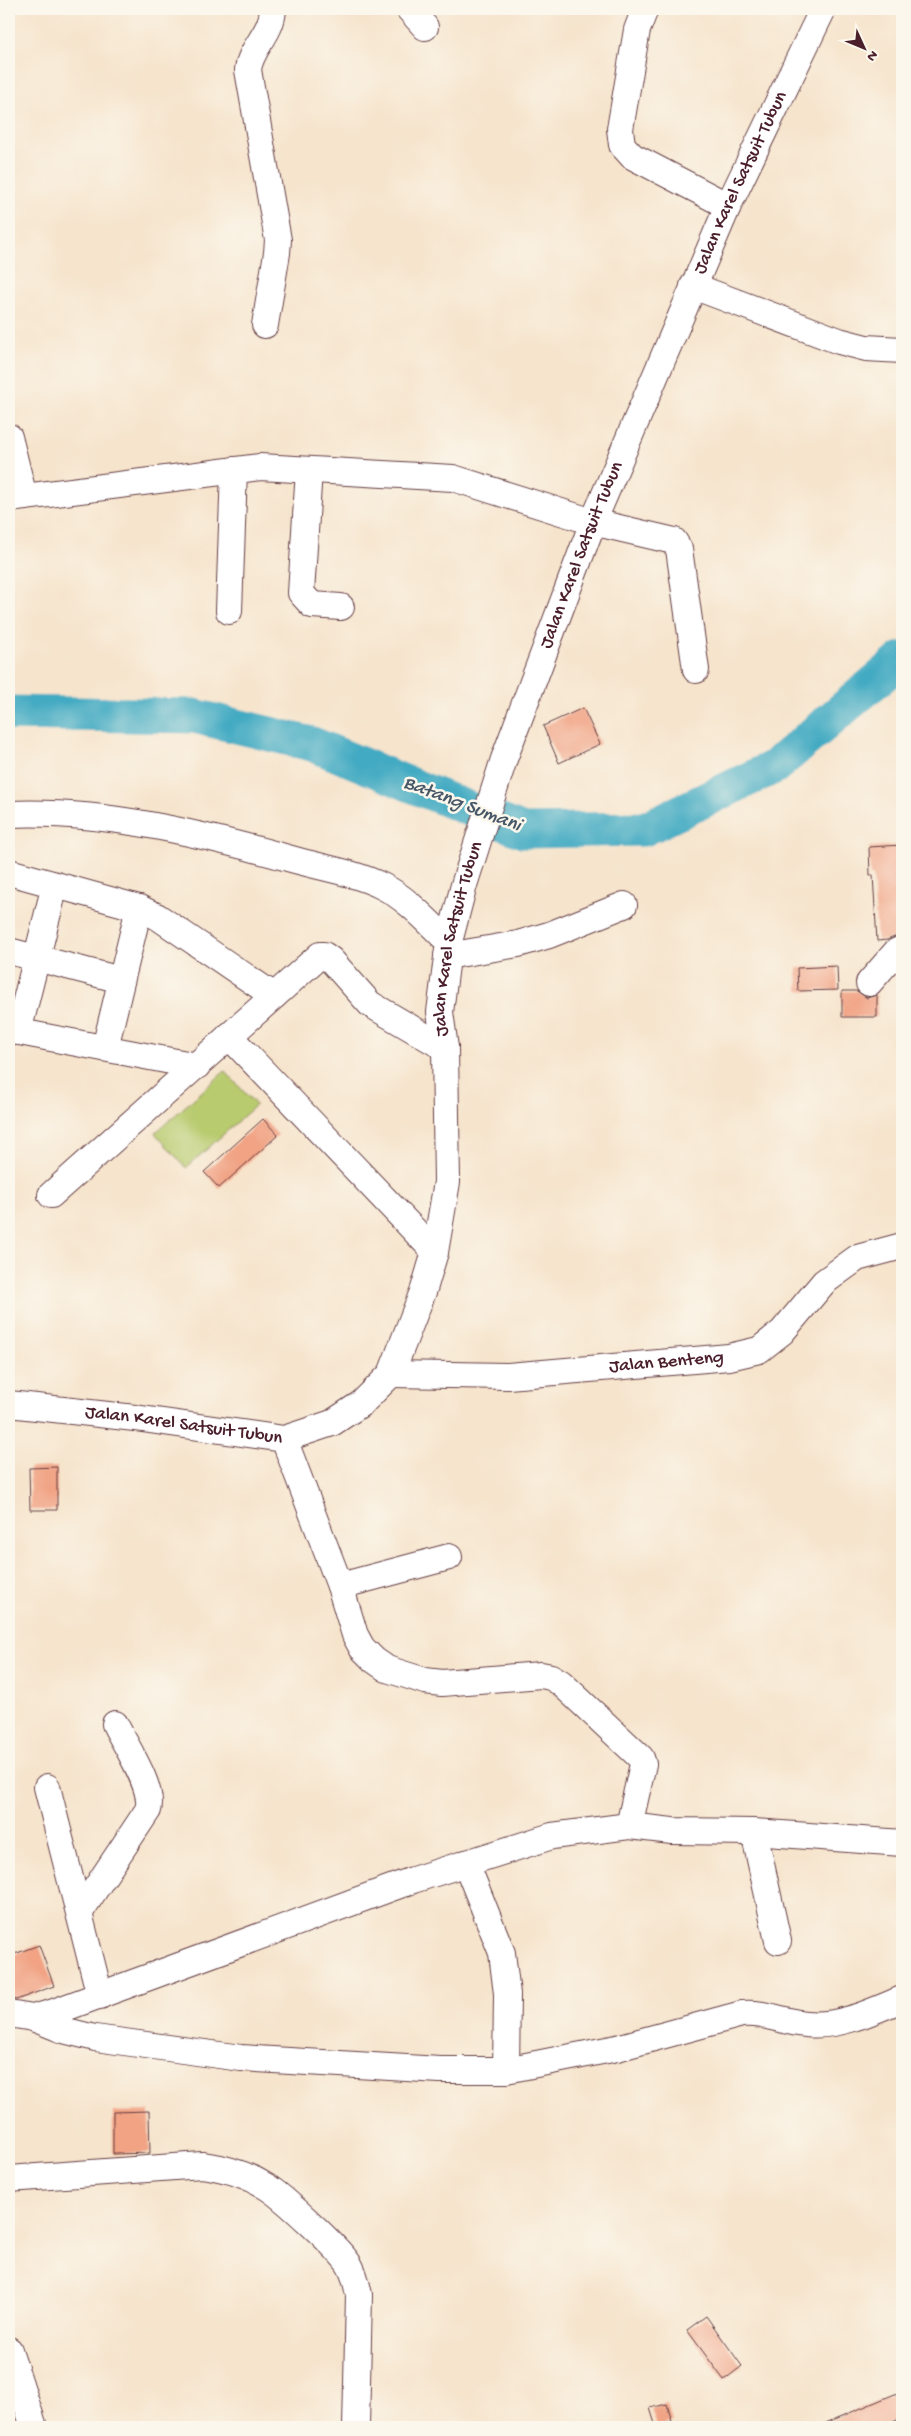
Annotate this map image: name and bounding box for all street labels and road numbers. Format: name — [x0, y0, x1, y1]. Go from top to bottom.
street label: Jalan Karel Satsuit Tubun — [689, 88, 793, 278]
street label: Jalan Karel Satsuit Tubun — [535, 458, 629, 652]
street label: Jalan Karel Satsuit Tubun — [429, 839, 489, 1038]
street label: Jalan Benteng — [608, 1346, 725, 1379]
street label: Jalan Karel Satsuit Tubun — [84, 1401, 284, 1450]

